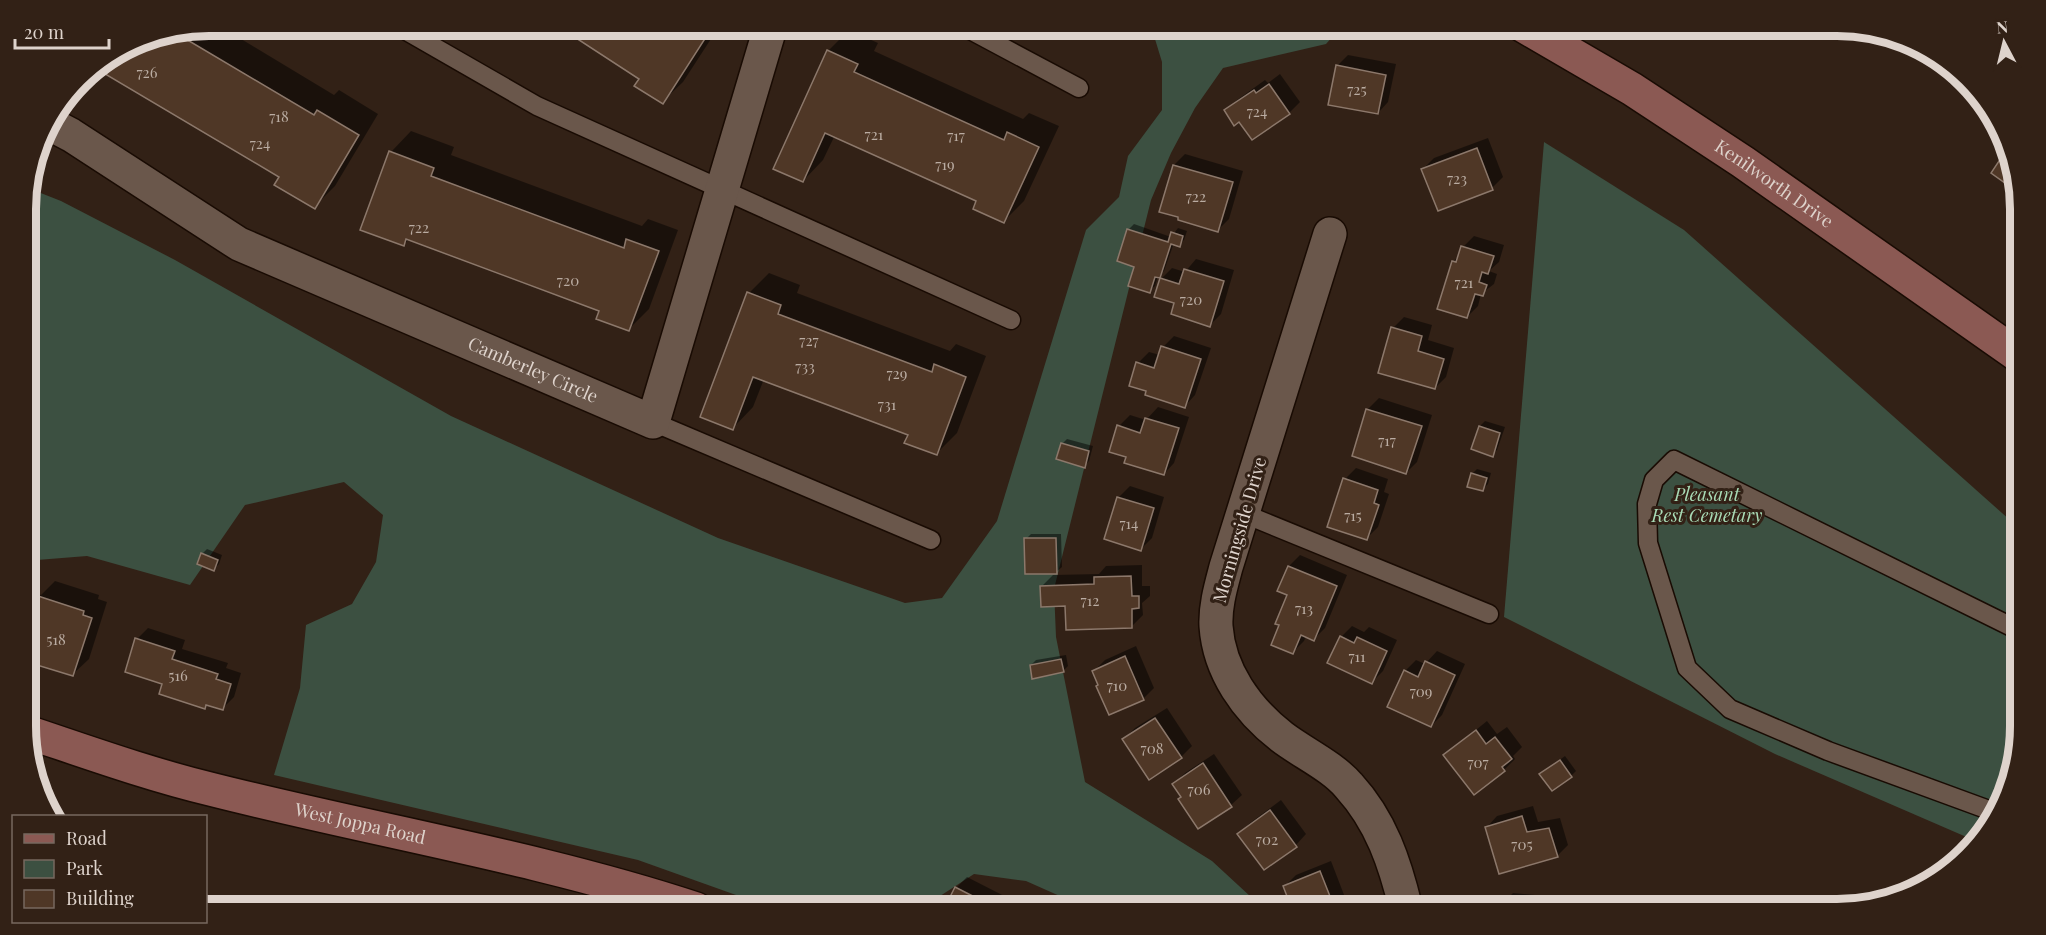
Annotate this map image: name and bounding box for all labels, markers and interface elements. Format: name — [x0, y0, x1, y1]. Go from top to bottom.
scale bar — [15, 12, 110, 50]
north arrow — [1974, 12, 2034, 72]
text: N — [1995, 15, 2010, 38]
text: 20 m — [24, 20, 64, 44]
house number: 726 — [136, 62, 158, 82]
house number: 725 — [1347, 79, 1367, 99]
house number: 724 — [1247, 101, 1267, 121]
house number: 718 — [269, 106, 289, 126]
house number: 721 — [865, 124, 884, 144]
house number: 717 — [947, 125, 965, 145]
house number: 724 — [250, 133, 270, 153]
street label: Kenilworth Drive — [1710, 134, 1838, 233]
house number: 719 — [935, 154, 955, 174]
house number: 723 — [1447, 168, 1467, 188]
house number: 722 — [1186, 186, 1206, 206]
house number: 722 — [409, 217, 429, 237]
house number: 720 — [557, 270, 579, 290]
house number: 721 — [1455, 272, 1474, 292]
house number: 720 — [1180, 289, 1202, 309]
house number: 727 — [799, 330, 819, 350]
street label: Camberley Circle — [464, 331, 602, 408]
house number: 733 — [795, 356, 815, 376]
house number: 729 — [887, 363, 907, 383]
house number: 731 — [878, 394, 897, 414]
house number: 717 — [1378, 430, 1396, 450]
street label: Morningside Drive — [1207, 454, 1271, 605]
park label: Pleasant Rest Cemetary — [1651, 482, 1763, 527]
house number: 715 — [1344, 505, 1362, 525]
house number: 714 — [1119, 513, 1139, 533]
house number: 712 — [1081, 590, 1099, 610]
house number: 713 — [1295, 598, 1313, 618]
house number: 518 — [46, 629, 66, 649]
house number: 711 — [1348, 646, 1366, 666]
house number: 516 — [168, 665, 188, 685]
house number: 710 — [1107, 675, 1127, 695]
house number: 709 — [1410, 681, 1432, 701]
house number: 708 — [1141, 738, 1164, 758]
house number: 707 — [1467, 752, 1489, 772]
house number: 706 — [1188, 779, 1211, 799]
street label: West Joppa Road — [292, 797, 429, 849]
legend — [12, 815, 207, 923]
text: Road — [66, 826, 107, 850]
house number: 702 — [1256, 829, 1278, 849]
house number: 705 — [1511, 834, 1533, 854]
text: Park — [66, 856, 103, 880]
text: Building — [66, 886, 134, 910]

